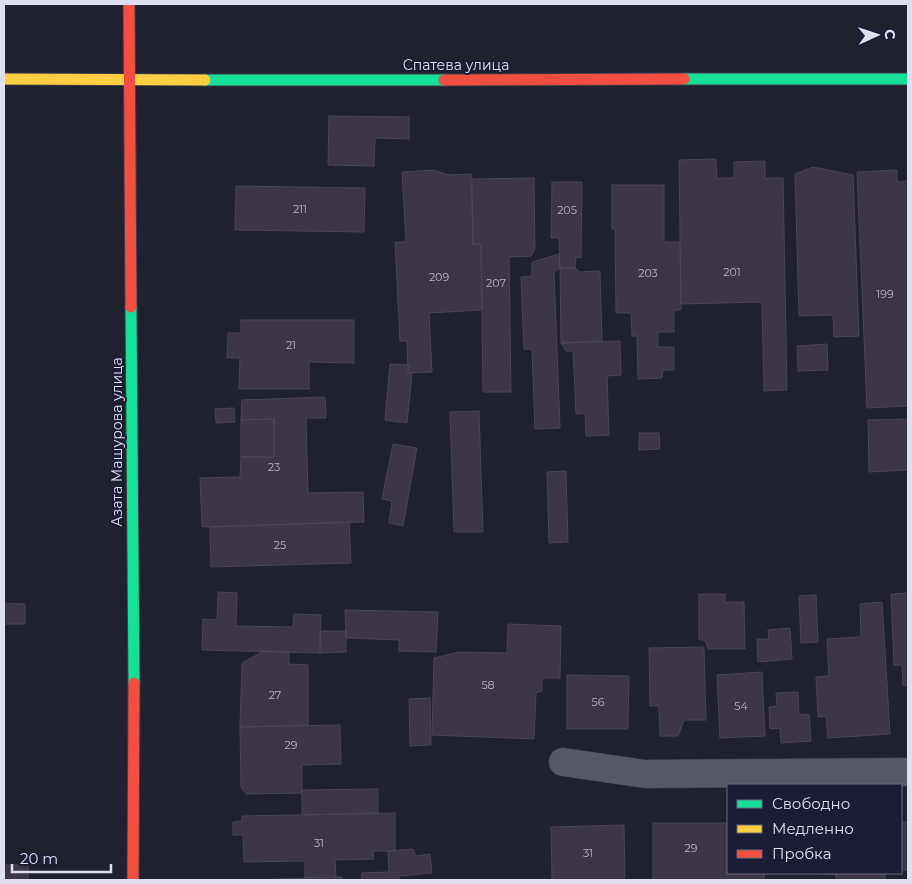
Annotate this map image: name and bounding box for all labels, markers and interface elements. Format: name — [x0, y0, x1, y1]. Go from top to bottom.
north arrow — [852, 10, 902, 60]
text: С — [881, 29, 899, 40]
street label: Спатева улица — [403, 56, 509, 74]
house number: 211 — [293, 202, 307, 216]
house number: 205 — [557, 203, 577, 217]
house number: 201 — [723, 265, 741, 279]
house number: 203 — [638, 266, 658, 280]
house number: 209 — [429, 270, 449, 284]
house number: 207 — [486, 276, 506, 290]
house number: 199 — [876, 287, 894, 301]
house number: 21 — [286, 338, 296, 352]
street label: Азата Машурова улица — [108, 357, 126, 527]
house number: 23 — [268, 460, 280, 474]
house number: 25 — [274, 538, 286, 552]
house number: 58 — [481, 678, 495, 692]
house number: 27 — [269, 688, 281, 702]
house number: 56 — [592, 695, 605, 709]
house number: 54 — [734, 699, 748, 713]
house number: 29 — [285, 738, 298, 752]
legend — [727, 784, 902, 874]
text: Свободно — [772, 794, 850, 813]
text: Медленно — [772, 819, 854, 838]
house number: 31 — [314, 836, 324, 850]
house number: 29 — [685, 841, 698, 855]
scale bar — [12, 842, 111, 874]
text: Пробка — [772, 844, 831, 863]
house number: 31 — [583, 846, 593, 860]
text: 20 m — [20, 849, 58, 868]

